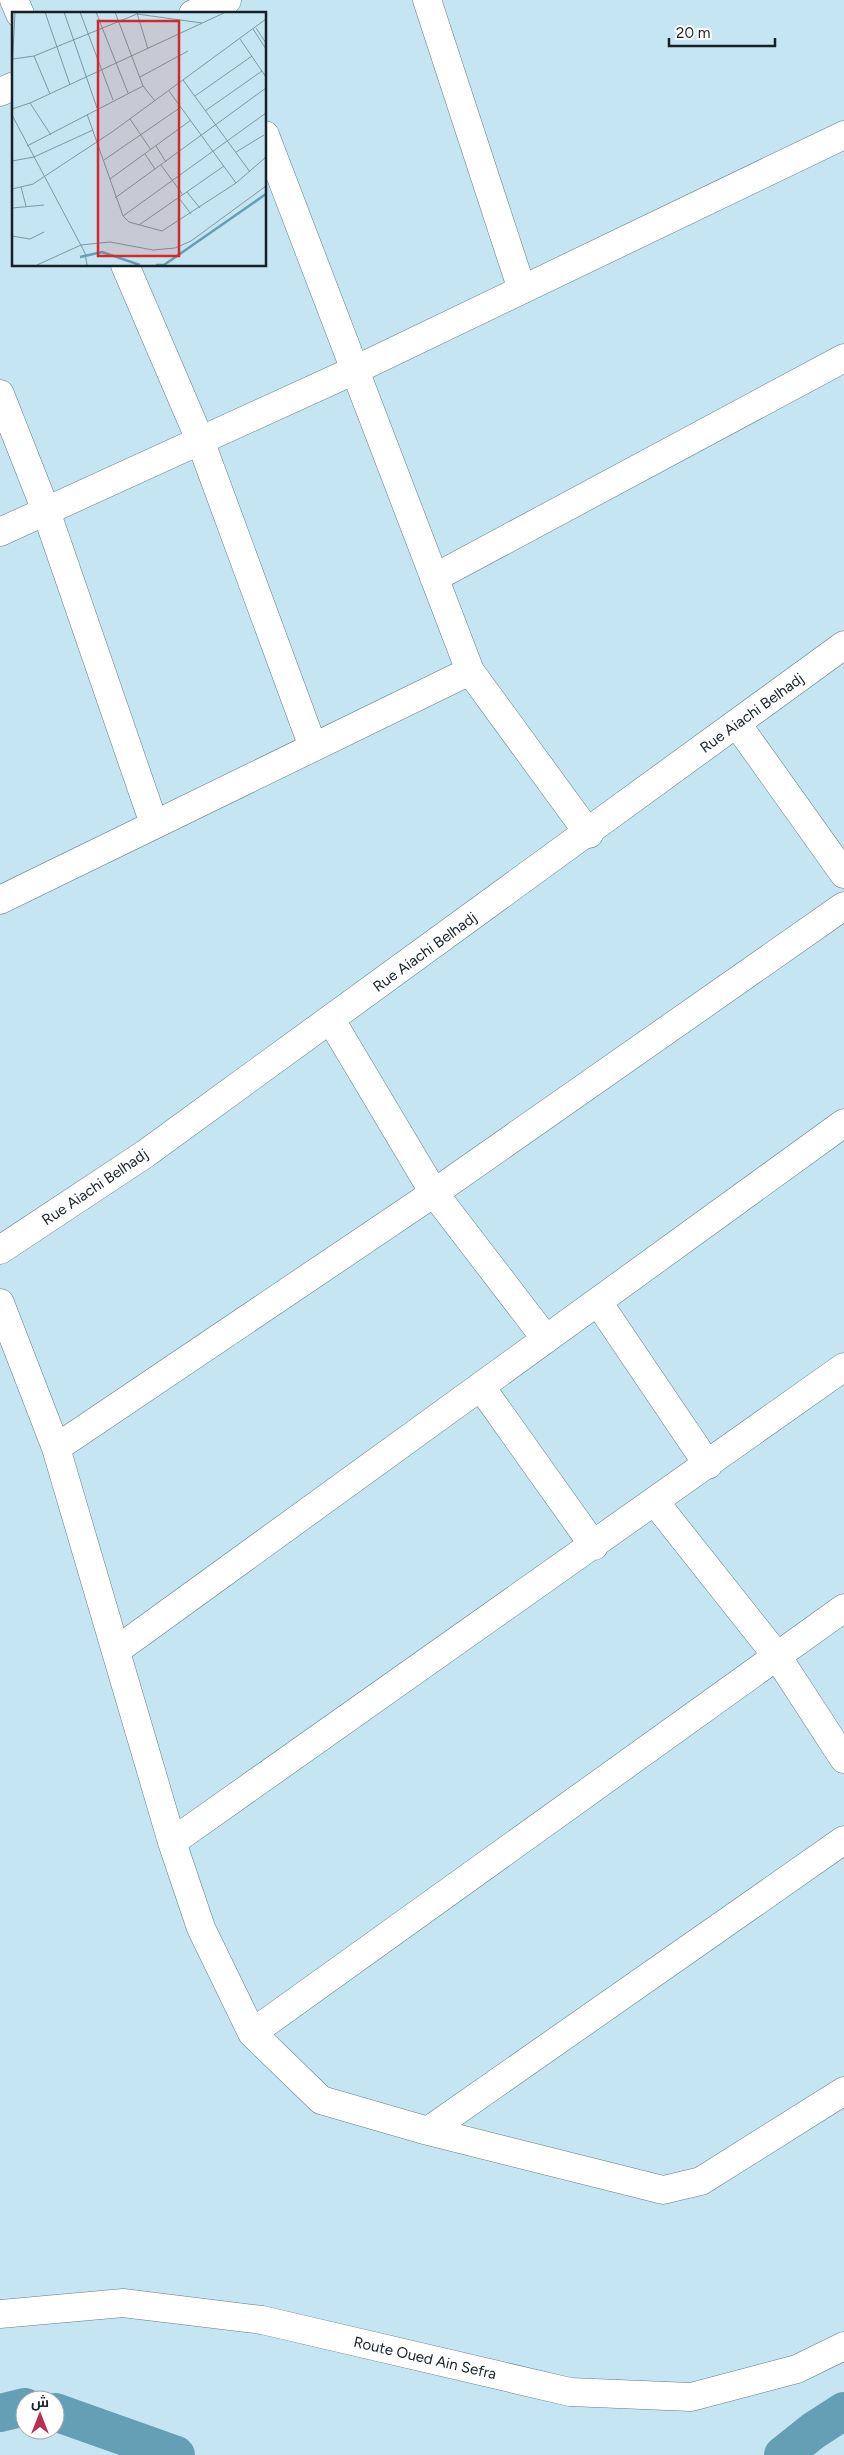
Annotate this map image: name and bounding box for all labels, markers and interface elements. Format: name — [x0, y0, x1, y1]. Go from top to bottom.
inset map — [12, 12, 266, 266]
scale bar — [669, 15, 775, 47]
text: 20 m — [676, 24, 710, 42]
street label: Rue Aiachi Belhadj — [697, 669, 807, 757]
street label: Rue Aiachi Belhadj — [370, 908, 480, 996]
street label: Rue Aiachi Belhadj — [39, 1145, 151, 1229]
street label: Route Oued Ain Sefra — [352, 2333, 498, 2383]
north arrow — [15, 2390, 65, 2440]
text: ش — [31, 2394, 49, 2411]

